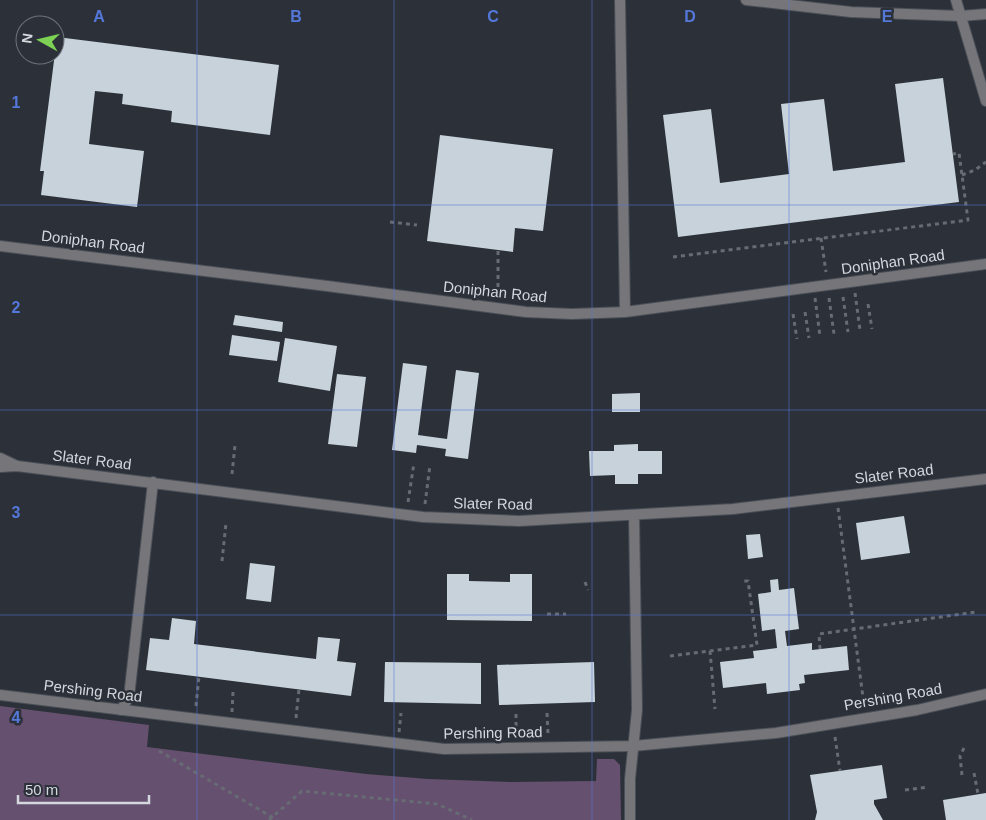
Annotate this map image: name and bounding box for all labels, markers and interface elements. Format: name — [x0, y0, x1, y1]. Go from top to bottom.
text: A — [93, 8, 105, 25]
text: B — [290, 8, 302, 25]
text: C — [487, 8, 499, 25]
text: D — [684, 8, 696, 25]
text: E — [882, 8, 893, 25]
north arrow — [15, 15, 65, 65]
text: N — [18, 32, 36, 44]
text: 1 — [12, 94, 21, 111]
street label: Doniphan Road — [40, 227, 146, 256]
street label: Doniphan Road — [840, 246, 946, 277]
street label: Doniphan Road — [442, 278, 548, 305]
text: 2 — [12, 299, 21, 316]
street label: Slater Road — [52, 446, 132, 473]
street label: Slater Road — [854, 460, 934, 487]
street label: Slater Road — [453, 494, 533, 513]
text: 3 — [12, 504, 21, 521]
street label: Pershing Road — [43, 676, 143, 705]
street label: Pershing Road — [843, 680, 943, 713]
text: 4 — [12, 709, 21, 726]
street label: Pershing Road — [443, 723, 543, 742]
scale bar — [18, 772, 149, 804]
text: 50 m — [25, 781, 58, 798]

